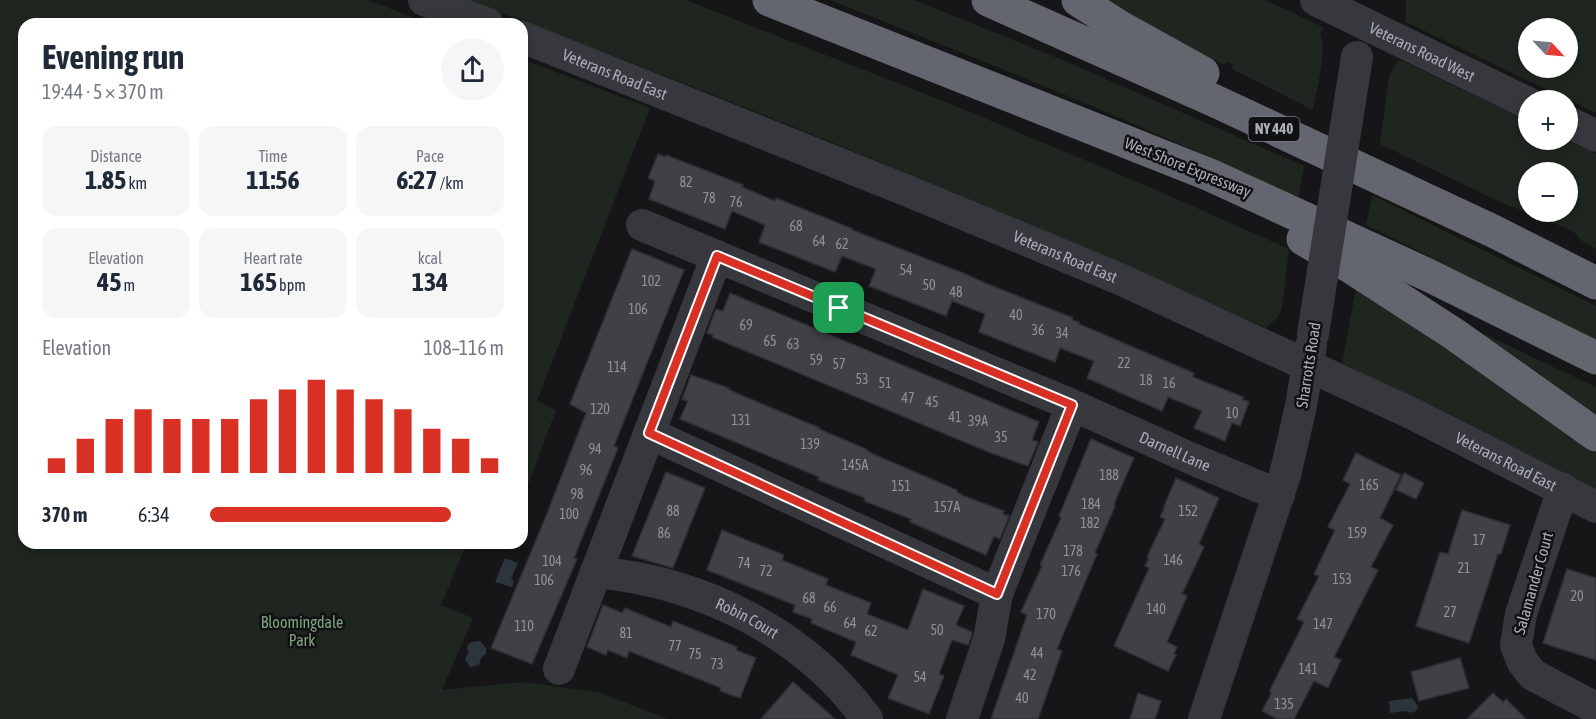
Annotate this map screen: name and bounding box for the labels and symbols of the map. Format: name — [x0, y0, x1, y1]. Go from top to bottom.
street label: Veterans Road West — [1366, 18, 1478, 85]
north arrow — [1518, 18, 1578, 78]
street label: Veterans Road East — [560, 45, 670, 103]
road number: NY 440 — [1248, 117, 1300, 141]
street label: West Shore Expressway — [1122, 133, 1254, 202]
house number: 82 — [679, 174, 693, 190]
house number: 78 — [702, 190, 716, 206]
house number: 76 — [729, 194, 743, 210]
house number: 68 — [789, 218, 803, 234]
street label: Veterans Road East — [1011, 227, 1120, 286]
house number: 64 — [812, 233, 826, 249]
house number: 62 — [835, 236, 849, 252]
house number: 54 — [899, 262, 913, 278]
house number: 102 — [641, 273, 661, 289]
house number: 50 — [922, 277, 936, 293]
pin — [813, 282, 864, 333]
house number: 48 — [949, 284, 963, 300]
house number: 106 — [628, 301, 648, 317]
house number: 40 — [1009, 307, 1023, 323]
house number: 69 — [739, 317, 753, 333]
street label: Sharrotts Road — [1292, 321, 1324, 409]
house number: 36 — [1031, 322, 1045, 338]
house number: 34 — [1055, 325, 1069, 341]
house number: 65 — [763, 333, 777, 349]
house number: 63 — [786, 336, 800, 352]
house number: 59 — [809, 352, 823, 368]
house number: 22 — [1117, 355, 1131, 371]
house number: 57 — [832, 356, 846, 372]
house number: 114 — [607, 359, 627, 375]
house number: 53 — [855, 371, 869, 387]
house number: 18 — [1139, 372, 1153, 388]
house number: 51 — [878, 375, 892, 391]
house number: 16 — [1162, 375, 1176, 391]
house number: 47 — [901, 390, 915, 406]
house number: 45 — [925, 394, 939, 410]
house number: 120 — [590, 401, 610, 417]
house number: 10 — [1225, 405, 1239, 421]
house number: 41 — [948, 409, 962, 425]
house number: 131 — [731, 412, 751, 428]
house number: 39A — [968, 413, 988, 429]
street label: Darnell Lane — [1137, 428, 1213, 474]
street label: Veterans Road East — [1452, 428, 1560, 495]
house number: 35 — [994, 429, 1008, 445]
house number: 139 — [800, 436, 820, 452]
house number: 94 — [588, 441, 602, 457]
house number: 145A — [842, 457, 868, 473]
house number: 96 — [579, 462, 593, 478]
house number: 188 — [1099, 467, 1119, 483]
house number: 165 — [1359, 477, 1379, 493]
house number: 151 — [891, 478, 911, 494]
house number: 98 — [570, 486, 584, 502]
house number: 184 — [1081, 496, 1101, 512]
house number: 157A — [934, 499, 960, 515]
house number: 88 — [666, 503, 680, 519]
house number: 152 — [1178, 503, 1198, 519]
house number: 100 — [559, 506, 579, 522]
house number: 182 — [1080, 515, 1100, 531]
house number: 86 — [657, 525, 671, 541]
house number: 159 — [1347, 525, 1367, 541]
street label: Salamander Court — [1510, 529, 1556, 636]
house number: 17 — [1472, 532, 1486, 548]
house number: 178 — [1063, 543, 1083, 559]
house number: 146 — [1163, 552, 1183, 568]
house number: 104 — [542, 553, 562, 569]
house number: 74 — [737, 555, 751, 571]
house number: 21 — [1457, 560, 1471, 576]
house number: 72 — [759, 563, 773, 579]
house number: 176 — [1061, 563, 1081, 579]
house number: 153 — [1332, 571, 1352, 587]
house number: 106 — [534, 572, 554, 588]
house number: 20 — [1570, 588, 1584, 604]
house number: 68 — [802, 590, 816, 606]
street label: Robin Court — [713, 594, 782, 642]
house number: 66 — [823, 599, 837, 615]
house number: 140 — [1146, 601, 1166, 617]
house number: 27 — [1443, 604, 1457, 620]
house number: 170 — [1036, 606, 1056, 622]
park label: Bloomingdale Park — [261, 613, 343, 649]
house number: 64 — [843, 615, 857, 631]
house number: 147 — [1313, 616, 1333, 632]
house number: 110 — [514, 618, 534, 634]
house number: 50 — [930, 622, 944, 638]
house number: 62 — [864, 623, 878, 639]
house number: 81 — [619, 625, 633, 641]
house number: 77 — [668, 638, 682, 654]
house number: 44 — [1030, 645, 1044, 661]
house number: 75 — [688, 646, 702, 662]
house number: 73 — [710, 656, 724, 672]
house number: 141 — [1298, 661, 1318, 677]
house number: 42 — [1023, 667, 1037, 683]
house number: 54 — [913, 669, 927, 685]
house number: 40 — [1015, 690, 1029, 706]
house number: 135 — [1274, 696, 1294, 712]

